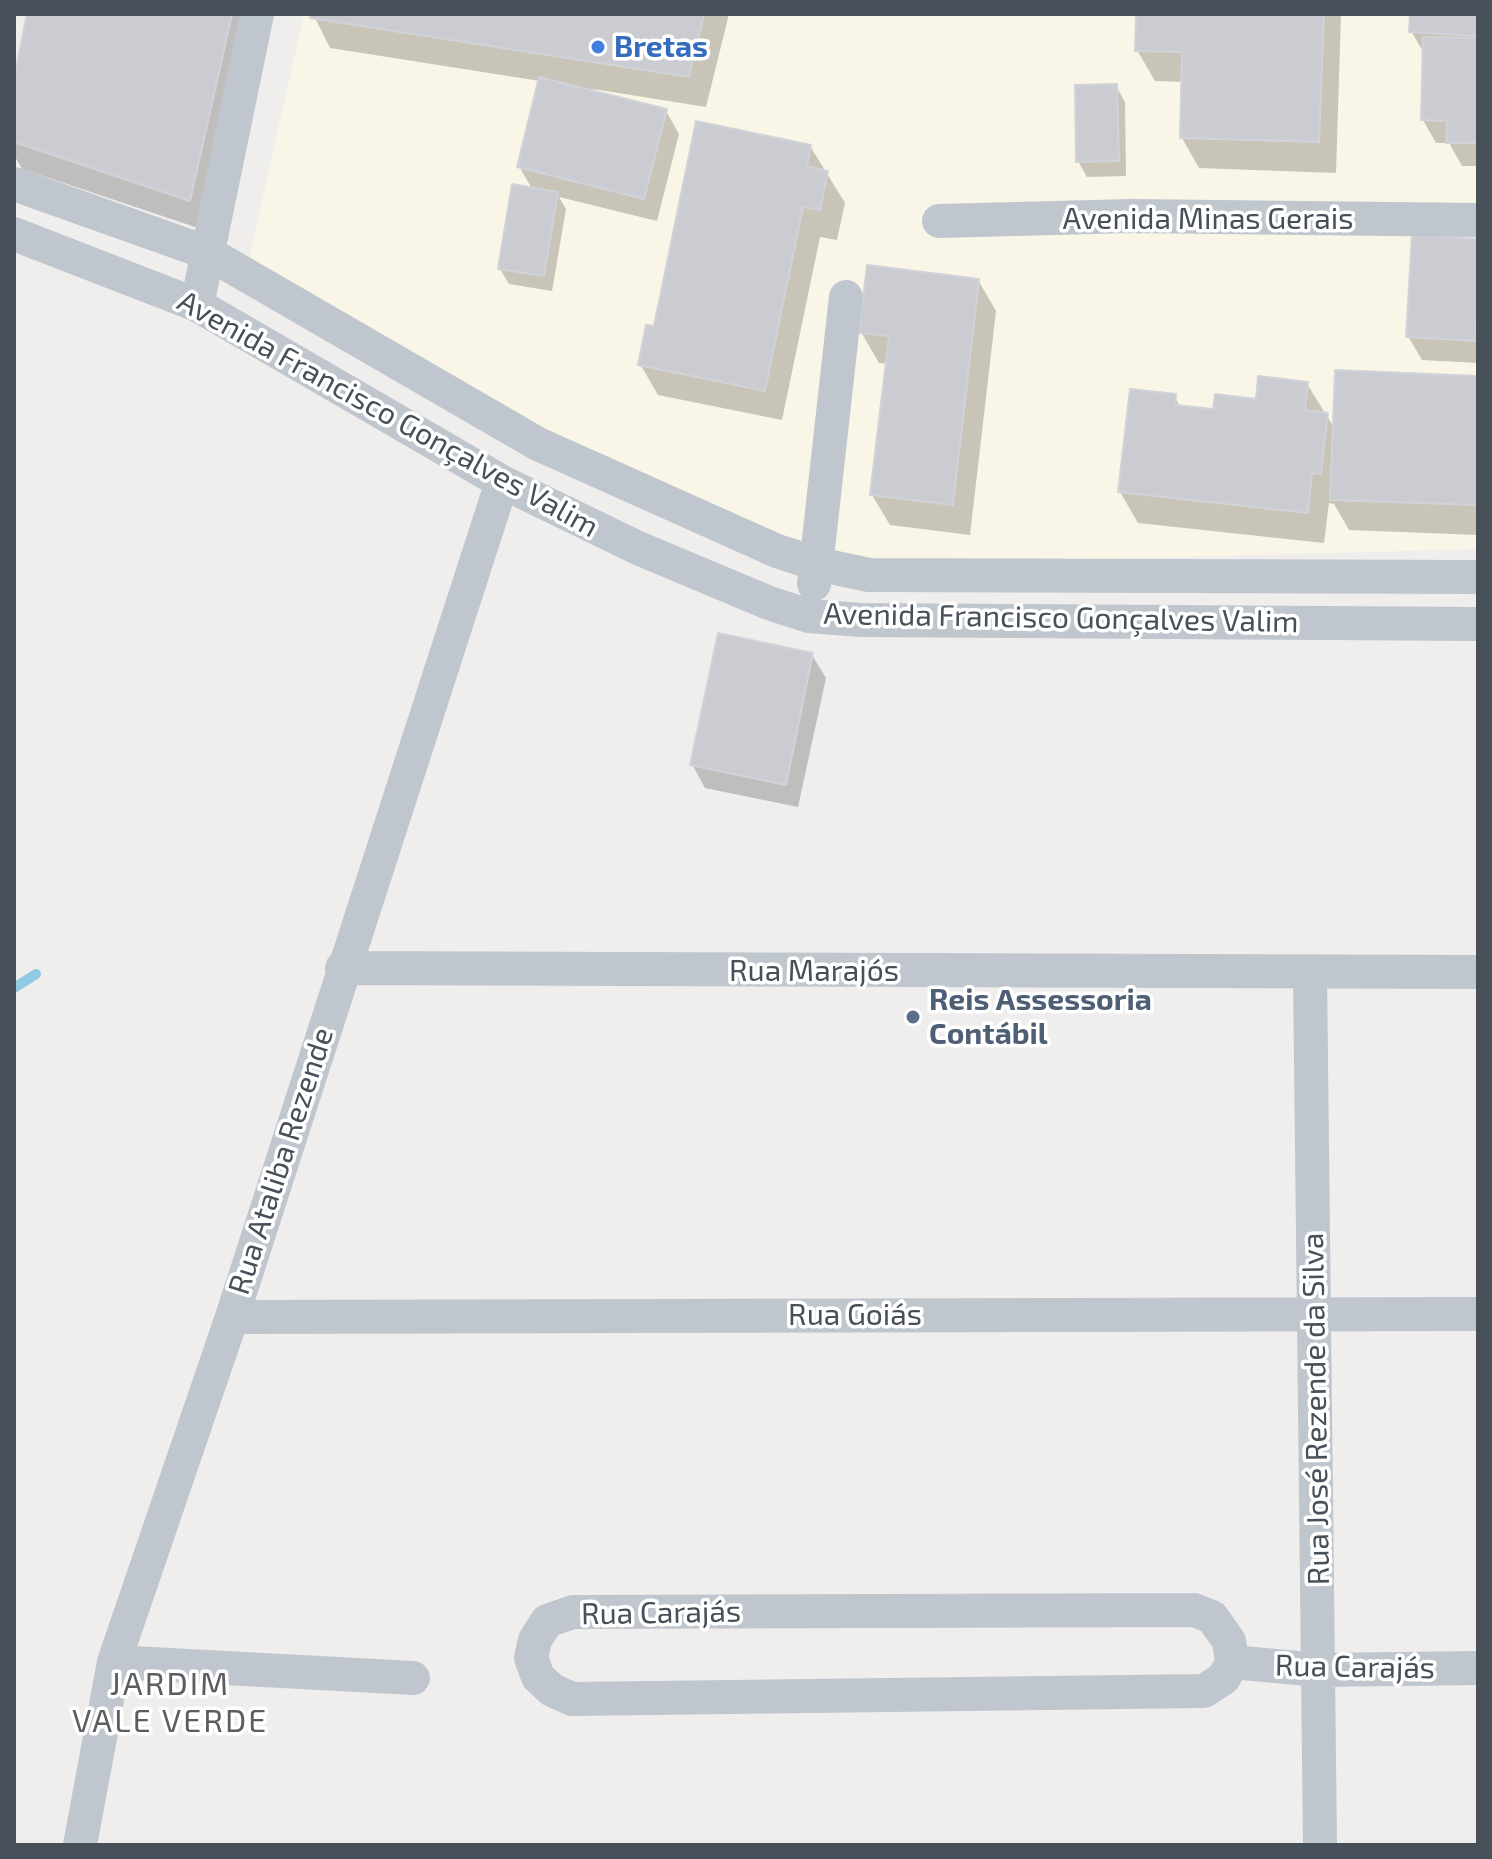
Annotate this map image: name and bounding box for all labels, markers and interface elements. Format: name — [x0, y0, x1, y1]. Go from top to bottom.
place label: Bretas — [614, 29, 708, 65]
marker: Bretas — [589, 38, 607, 56]
street label: Avenida Minas Gerais — [1063, 201, 1353, 237]
street label: Avenida Francisco Gonçalves Valim — [171, 283, 605, 545]
street label: Avenida Francisco Gonçalves Valim — [823, 596, 1299, 640]
street label: Rua Marajós — [729, 953, 899, 989]
place label: Reis Assessoria Contábil — [929, 982, 1152, 1052]
marker: Reis Assessoria Contábil — [904, 1008, 922, 1026]
street label: Rua Ataliba Rezende — [221, 1023, 341, 1299]
street label: Rua José Rezende da Silva — [1295, 1232, 1337, 1586]
street label: Rua Goiás — [788, 1297, 922, 1333]
street label: Rua Carajás — [581, 1594, 741, 1632]
street label: Rua Carajás — [1275, 1648, 1435, 1686]
district label: JARDIM VALE VERDE — [72, 1665, 268, 1740]

